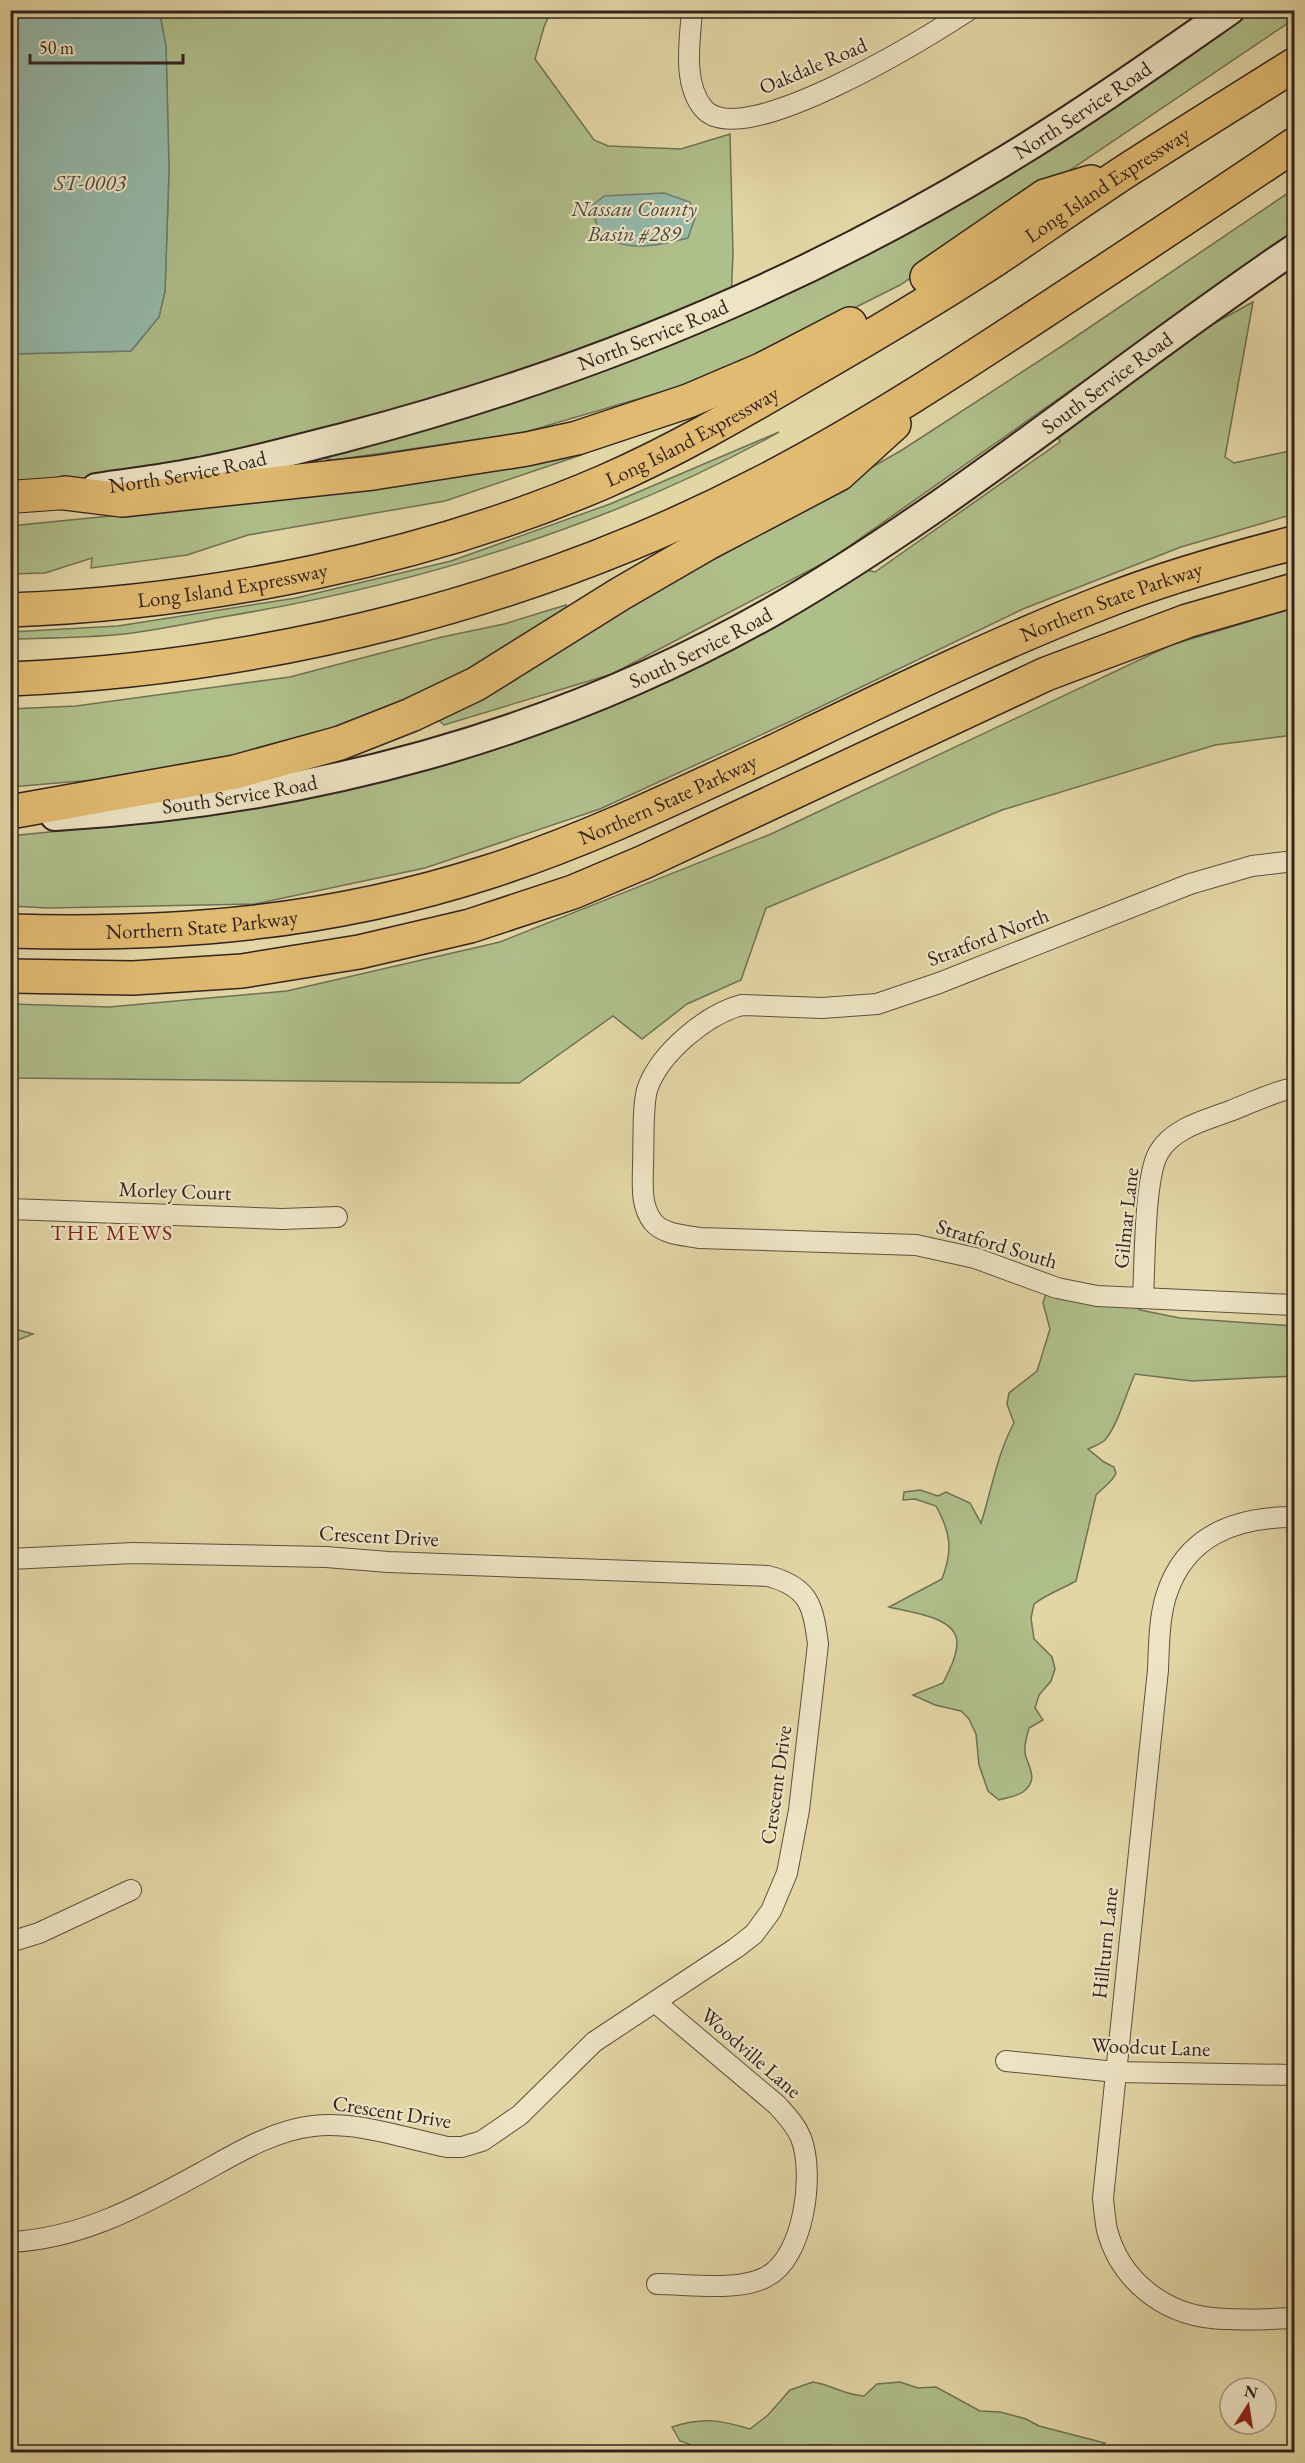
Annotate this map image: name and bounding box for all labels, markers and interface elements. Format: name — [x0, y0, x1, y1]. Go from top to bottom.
scale bar — [30, 27, 183, 65]
street label: Oakdale Road — [755, 31, 871, 100]
text: 50 m — [39, 36, 74, 59]
street label: North Service Road — [1008, 55, 1157, 165]
street label: Long Island Expressway — [1019, 119, 1195, 249]
water label: ST-0003 — [53, 168, 126, 197]
water label: Nassau County Basin #289 — [570, 194, 697, 248]
street label: North Service Road — [574, 292, 732, 377]
street label: South Service Road — [1036, 325, 1178, 440]
street label: Long Island Expressway — [601, 379, 784, 493]
street label: North Service Road — [107, 444, 269, 499]
street label: Northern State Parkway — [1016, 555, 1206, 648]
street label: Long Island Expressway — [136, 556, 331, 614]
street label: South Service Road — [625, 600, 777, 694]
street label: Northern State Parkway — [574, 747, 762, 851]
street label: South Service Road — [161, 768, 320, 820]
street label: Stratford North — [923, 901, 1053, 972]
street label: Northern State Parkway — [105, 902, 300, 945]
street label: Gilmar Lane — [1107, 1166, 1144, 1270]
street label: Morley Court — [118, 1175, 232, 1206]
street label: Stratford South — [933, 1212, 1061, 1275]
district label: THE MEWS — [50, 1218, 174, 1247]
street label: Crescent Drive — [318, 1519, 440, 1552]
street label: Crescent Drive — [754, 1724, 797, 1846]
street label: Hillturn Lane — [1085, 1886, 1124, 2000]
street label: Woodville Lane — [695, 2001, 807, 2104]
street label: Woodcut Lane — [1091, 2031, 1211, 2062]
street label: Crescent Drive — [331, 2089, 453, 2134]
north arrow — [1218, 2376, 1278, 2436]
text: N — [1242, 2380, 1260, 2403]

